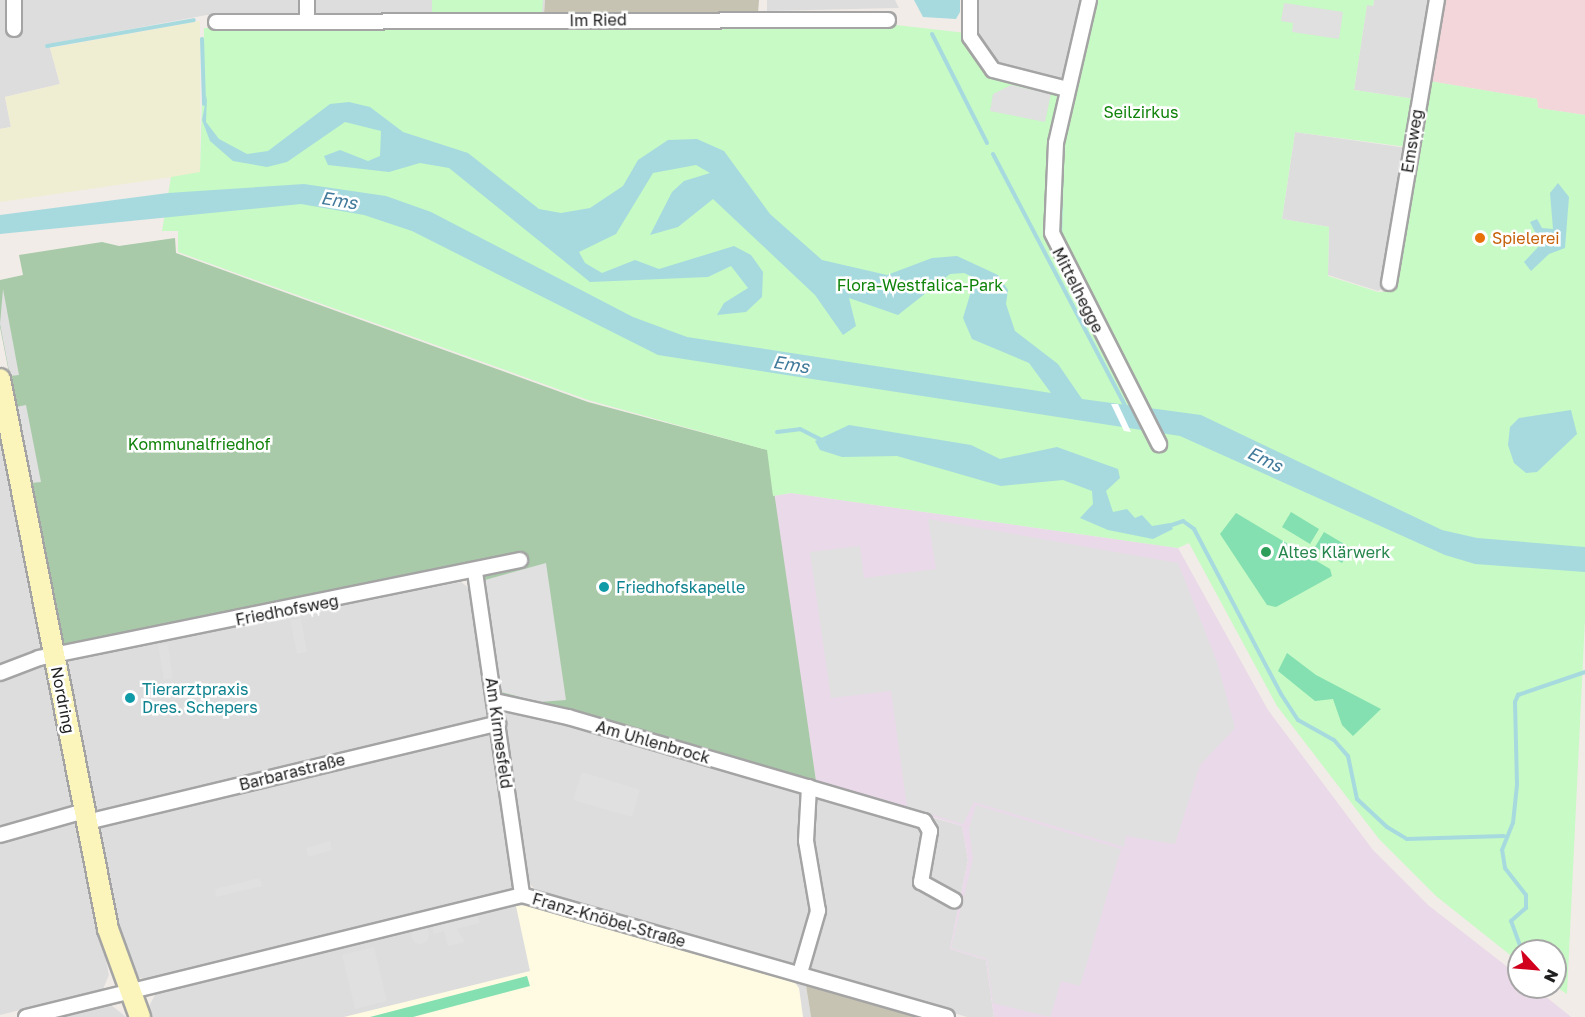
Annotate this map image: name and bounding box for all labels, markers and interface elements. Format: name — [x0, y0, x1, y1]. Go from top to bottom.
street label: Im Ried — [569, 10, 627, 30]
park label: Seilzirkus — [1104, 102, 1178, 122]
street label: Emsweg — [1397, 108, 1427, 174]
water label: Ems — [319, 186, 359, 214]
place label: Spielerei — [1492, 228, 1560, 248]
marker: Spielerei — [1473, 231, 1487, 245]
street label: Mittelhegge — [1048, 244, 1108, 336]
park label: Flora-Westfalica-Park — [837, 275, 1003, 295]
water label: Ems — [771, 350, 811, 378]
park label: Kommunalfriedhof — [128, 434, 270, 454]
water label: Ems — [1244, 442, 1286, 476]
place label: Altes Klärwerk — [1278, 542, 1390, 562]
marker: Altes Klärwerk — [1259, 545, 1273, 559]
place label: Friedhofskapelle — [616, 577, 745, 597]
marker: Friedhofskapelle — [597, 580, 611, 594]
street label: Friedhofsweg — [234, 591, 340, 629]
street label: Nordring — [47, 665, 79, 735]
street label: Am Kirmesfeld — [482, 676, 516, 790]
place label: Tierarztpraxis Dres. Schepers — [142, 679, 258, 717]
marker: Tierarztpraxis Dres. Schepers — [123, 691, 137, 705]
street label: Am Uhlenbrock — [594, 717, 712, 767]
street label: Barbarastraße — [237, 750, 347, 794]
street label: Franz-Knöbel-Straße — [530, 889, 688, 951]
north arrow — [1507, 939, 1567, 999]
text: N — [1540, 966, 1563, 986]

